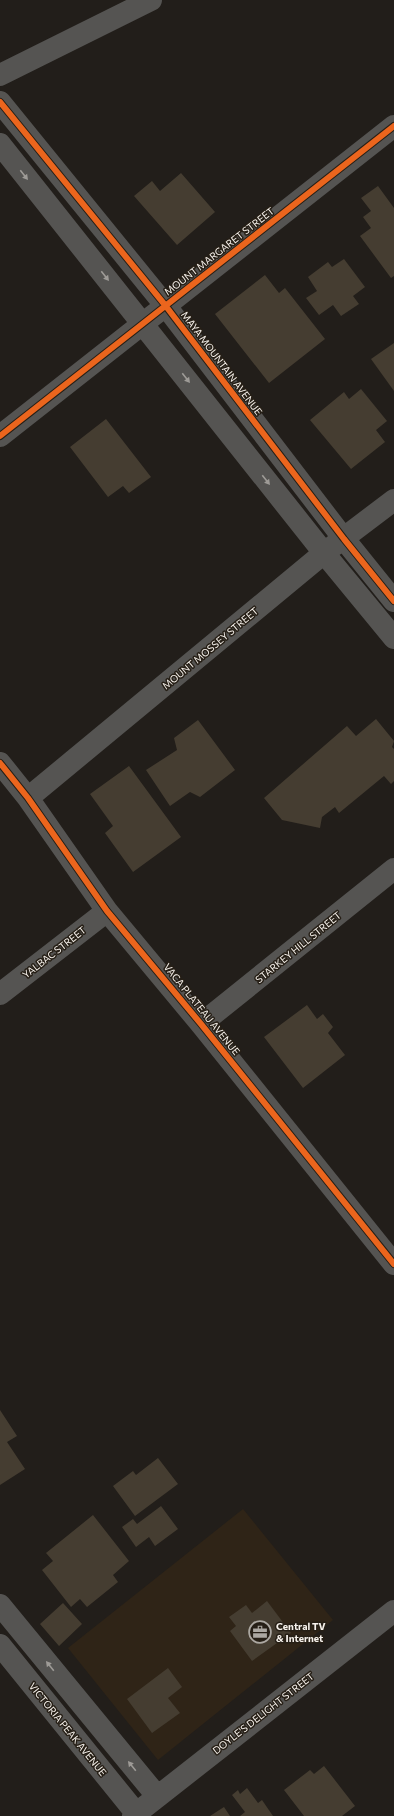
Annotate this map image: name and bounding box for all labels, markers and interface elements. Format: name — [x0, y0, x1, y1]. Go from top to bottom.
one-way arrow — [20, 169, 29, 180]
street label: MOUNT MARGARET STREET — [162, 204, 277, 298]
one-way arrow — [101, 271, 109, 282]
street label: MAYA MOUNTAIN AVENUE — [179, 309, 265, 417]
one-way arrow — [181, 373, 190, 384]
one-way arrow — [262, 475, 271, 486]
street label: MOUNT MOSSEY STREET — [160, 604, 261, 692]
street label: STARKEY HILL STREET — [253, 908, 344, 985]
street label: YALBAC STREET — [20, 923, 89, 980]
street label: VACA PLATEAU AVENUE — [161, 961, 243, 1057]
office icon: Central TV & Internet — [247, 1619, 273, 1645]
place label: Central TV & Internet — [276, 1620, 326, 1644]
one-way arrow — [45, 1660, 54, 1671]
street label: DOYLE'S DELIGHT STREET — [210, 1669, 317, 1756]
street label: VICTORIA PEAK AVENUE — [27, 1680, 109, 1778]
one-way arrow — [128, 1761, 137, 1772]

